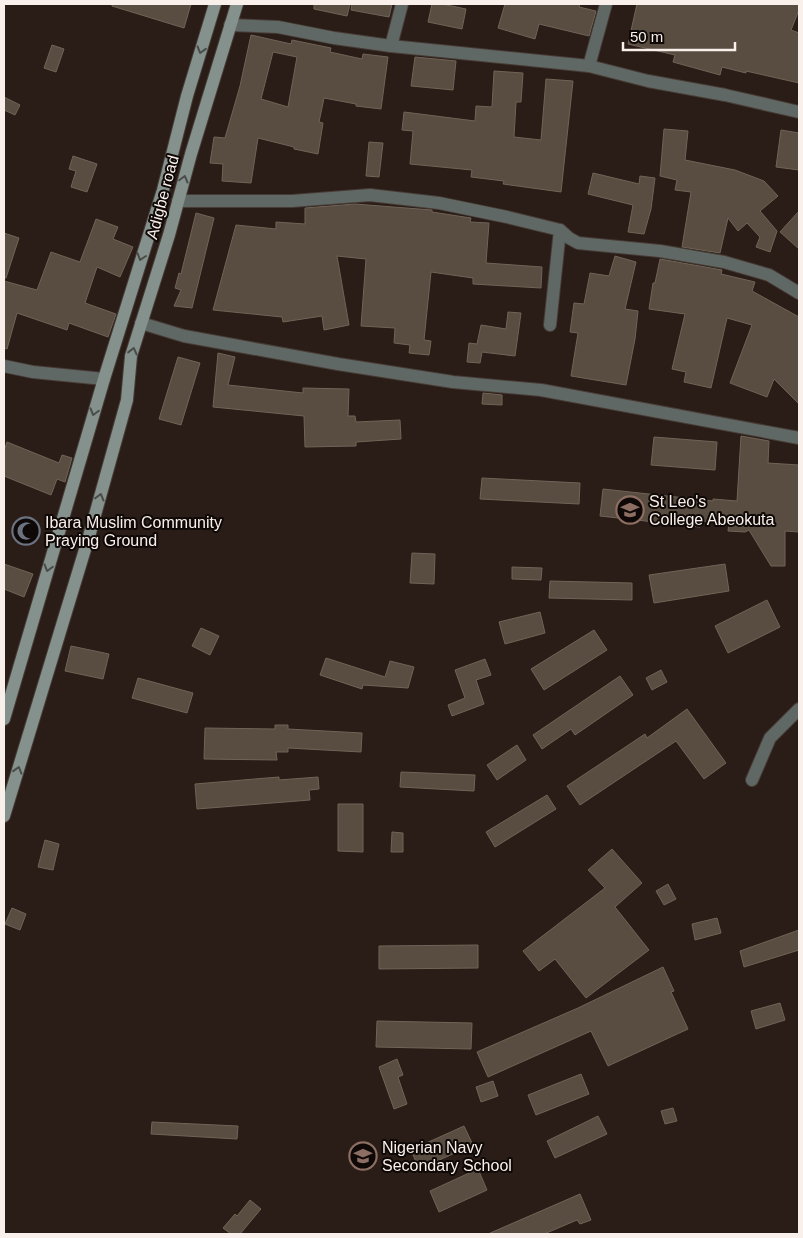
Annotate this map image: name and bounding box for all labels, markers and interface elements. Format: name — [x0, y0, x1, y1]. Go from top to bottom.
scale bar — [623, 20, 736, 52]
text: 50 m — [630, 28, 663, 45]
one-way arrow — [196, 46, 206, 54]
street label: Adigbe road — [143, 153, 182, 241]
one-way arrow — [178, 174, 189, 183]
one-way arrow — [137, 252, 147, 261]
one-way arrow — [127, 347, 138, 356]
one-way arrow — [89, 408, 99, 416]
one-way arrow — [94, 493, 104, 501]
place label: St Leo's College Abeokuta — [649, 493, 775, 528]
school or university icon: St Leo's College Abeokuta — [615, 495, 645, 525]
place label: Ibara Muslim Community Praying Ground — [45, 514, 222, 549]
mosque icon: Ibara Muslim Community Praying Ground — [11, 516, 41, 546]
one-way arrow — [44, 564, 54, 572]
one-way arrow — [12, 766, 22, 774]
place label: Nigerian Navy Secondary School — [382, 1139, 512, 1174]
school or university icon: Nigerian Navy Secondary School — [348, 1141, 378, 1171]

